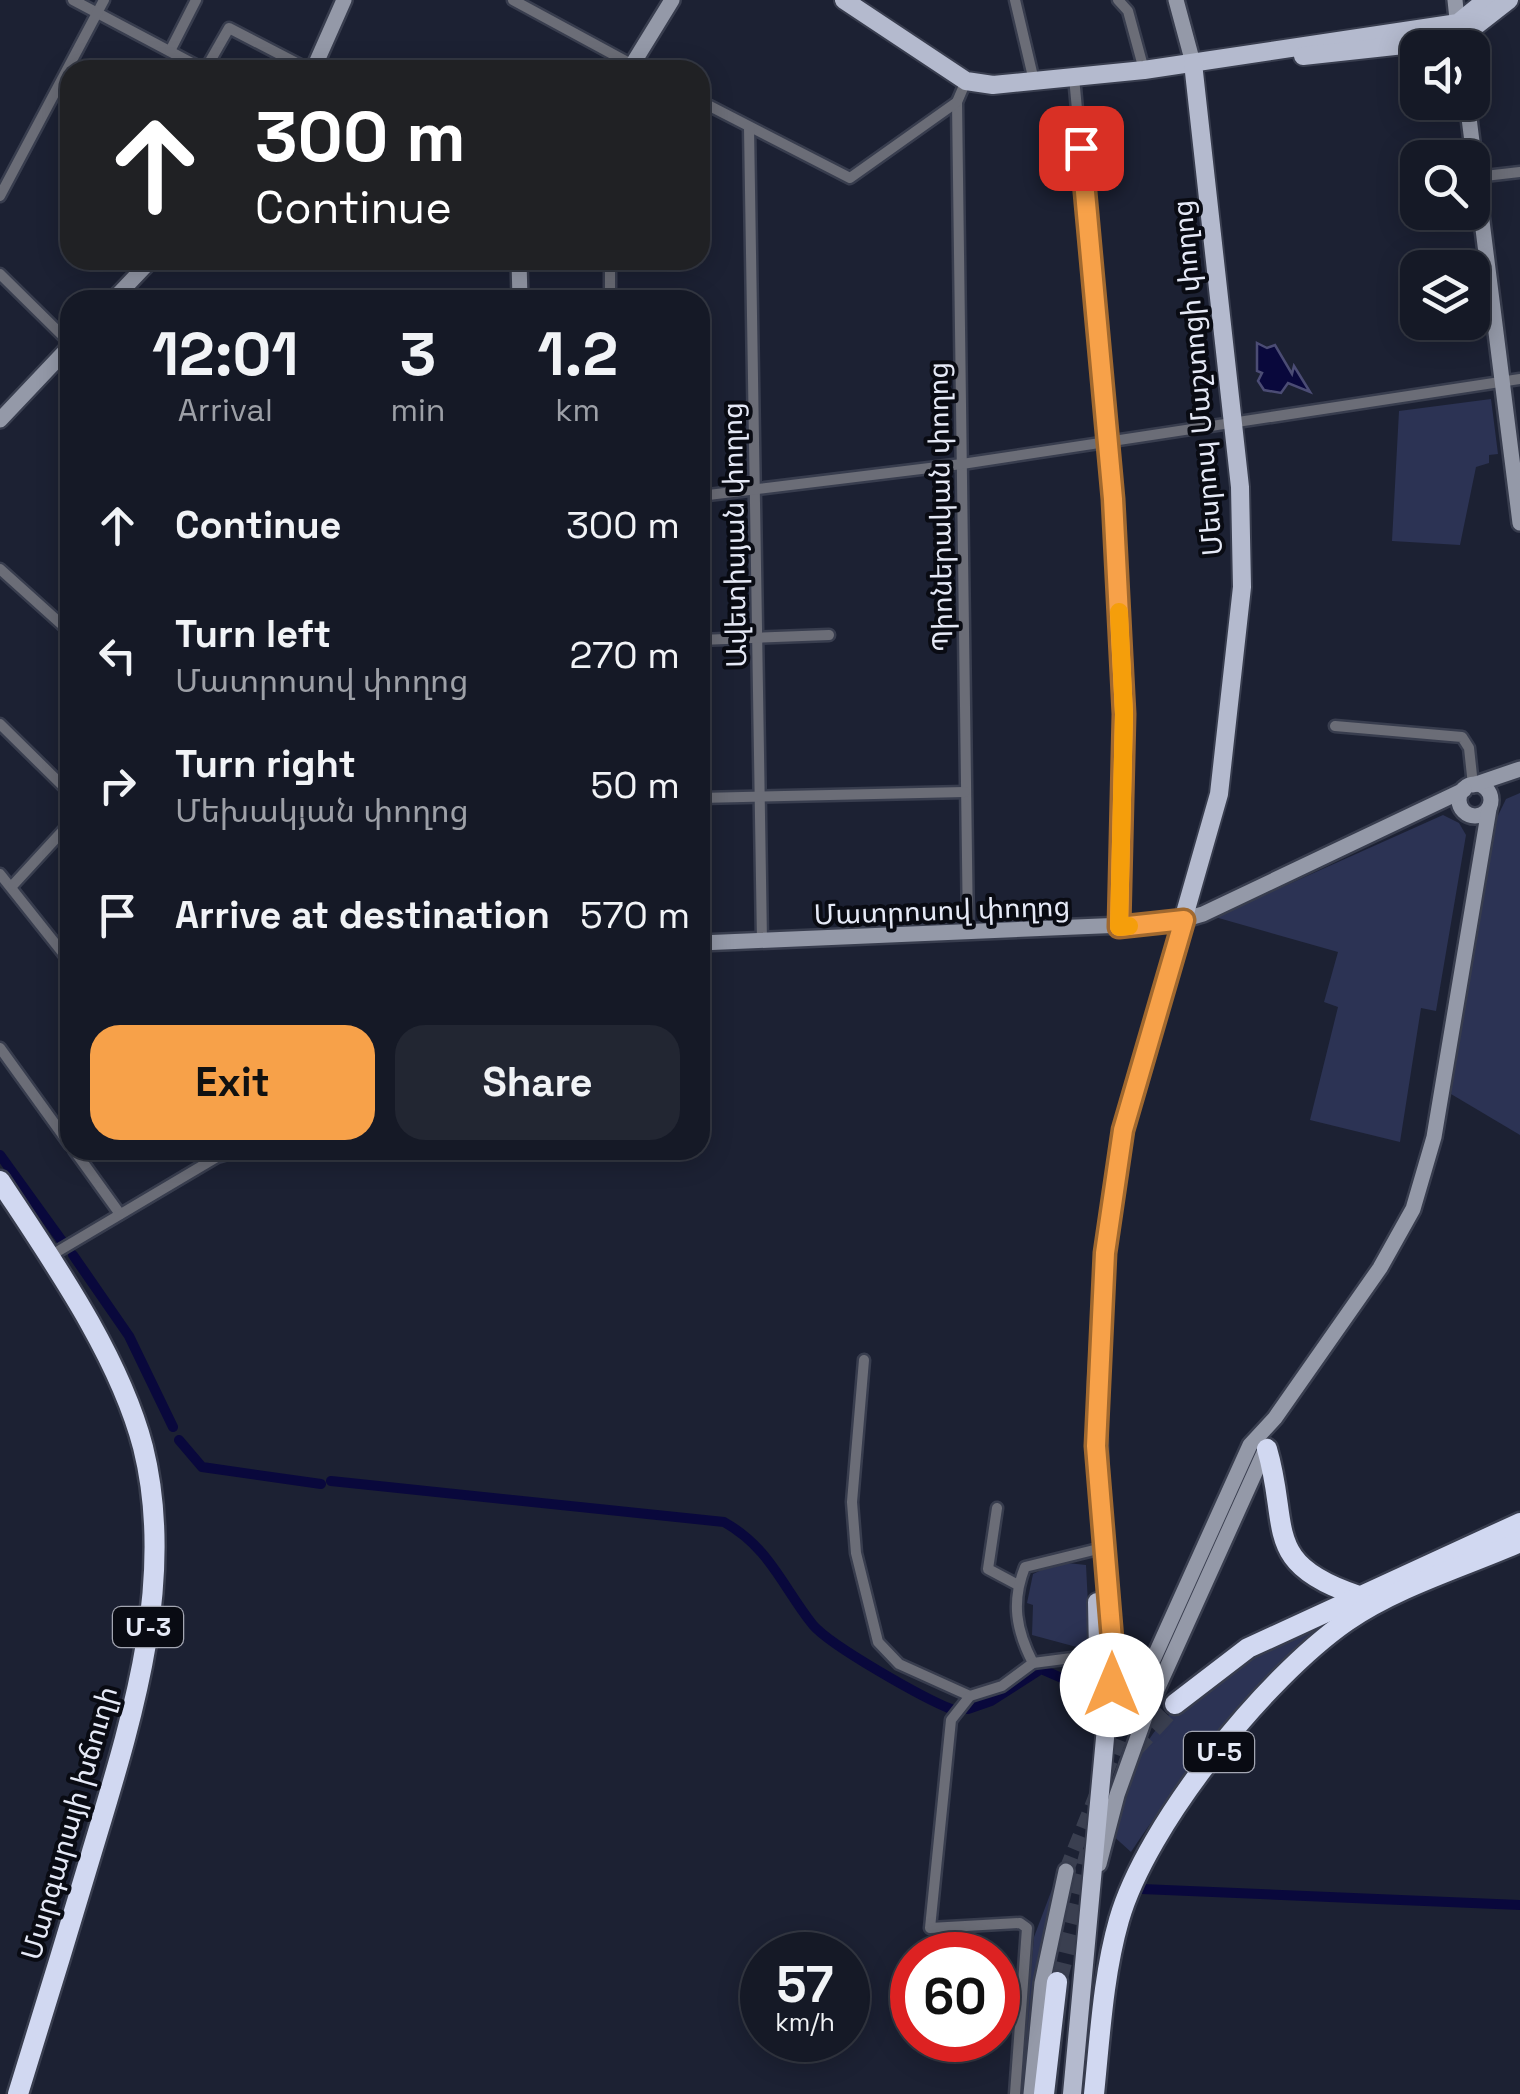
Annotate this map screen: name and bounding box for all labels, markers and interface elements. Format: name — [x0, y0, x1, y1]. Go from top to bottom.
map controls — [1400, 30, 1490, 340]
button: sound — [1400, 30, 1490, 120]
text: 300 m — [255, 92, 466, 181]
icon: ahead — [90, 100, 220, 230]
pin — [1039, 106, 1124, 191]
icon: arrive — [1054, 121, 1109, 176]
button: search — [1400, 140, 1490, 230]
text: Continue — [255, 179, 452, 236]
street label: Մեսրոպ Մաշտոցի փողոց — [1164, 199, 1230, 557]
button: layers — [1400, 250, 1490, 340]
text: 12:01 — [152, 316, 299, 393]
text: 3 — [400, 316, 436, 393]
text: 1.2 — [537, 316, 618, 393]
street label: Պիոներական փողոց — [919, 362, 961, 652]
text: Arrival — [178, 390, 273, 430]
text: min — [390, 390, 445, 430]
text: km — [555, 390, 600, 430]
street label: Ավետիսյան փողոց — [714, 402, 754, 668]
icon: ahead — [90, 498, 145, 553]
text: Continue — [175, 501, 341, 549]
text: 300 m — [566, 501, 680, 549]
text: Turn left — [175, 610, 331, 658]
icon: left — [90, 628, 145, 683]
text: 270 m — [569, 631, 680, 679]
text: Մատրոսով փողոց — [175, 661, 468, 701]
text: Turn right — [175, 740, 356, 788]
icon: right — [90, 758, 145, 813]
text: 50 m — [590, 761, 680, 809]
text: Մեխակյան փողոց — [175, 791, 469, 831]
icon: arrive — [90, 888, 145, 943]
street label: Մատրոսով փողոց — [813, 888, 1071, 932]
text: Arrive at destination — [175, 891, 550, 939]
text: 570 m — [580, 891, 690, 939]
button: Exit — [90, 1025, 375, 1140]
button: Share — [395, 1025, 680, 1140]
road number: Մ-3 — [113, 1607, 183, 1647]
position arrow — [1060, 1633, 1164, 1737]
street label: Մարգարայի խճուղի — [13, 1682, 125, 1964]
road number: Մ-5 — [1184, 1732, 1254, 1772]
speed limit sign: 60 — [890, 1932, 1020, 2062]
text: 57 — [776, 1953, 834, 2017]
text: km/h — [775, 2006, 835, 2038]

